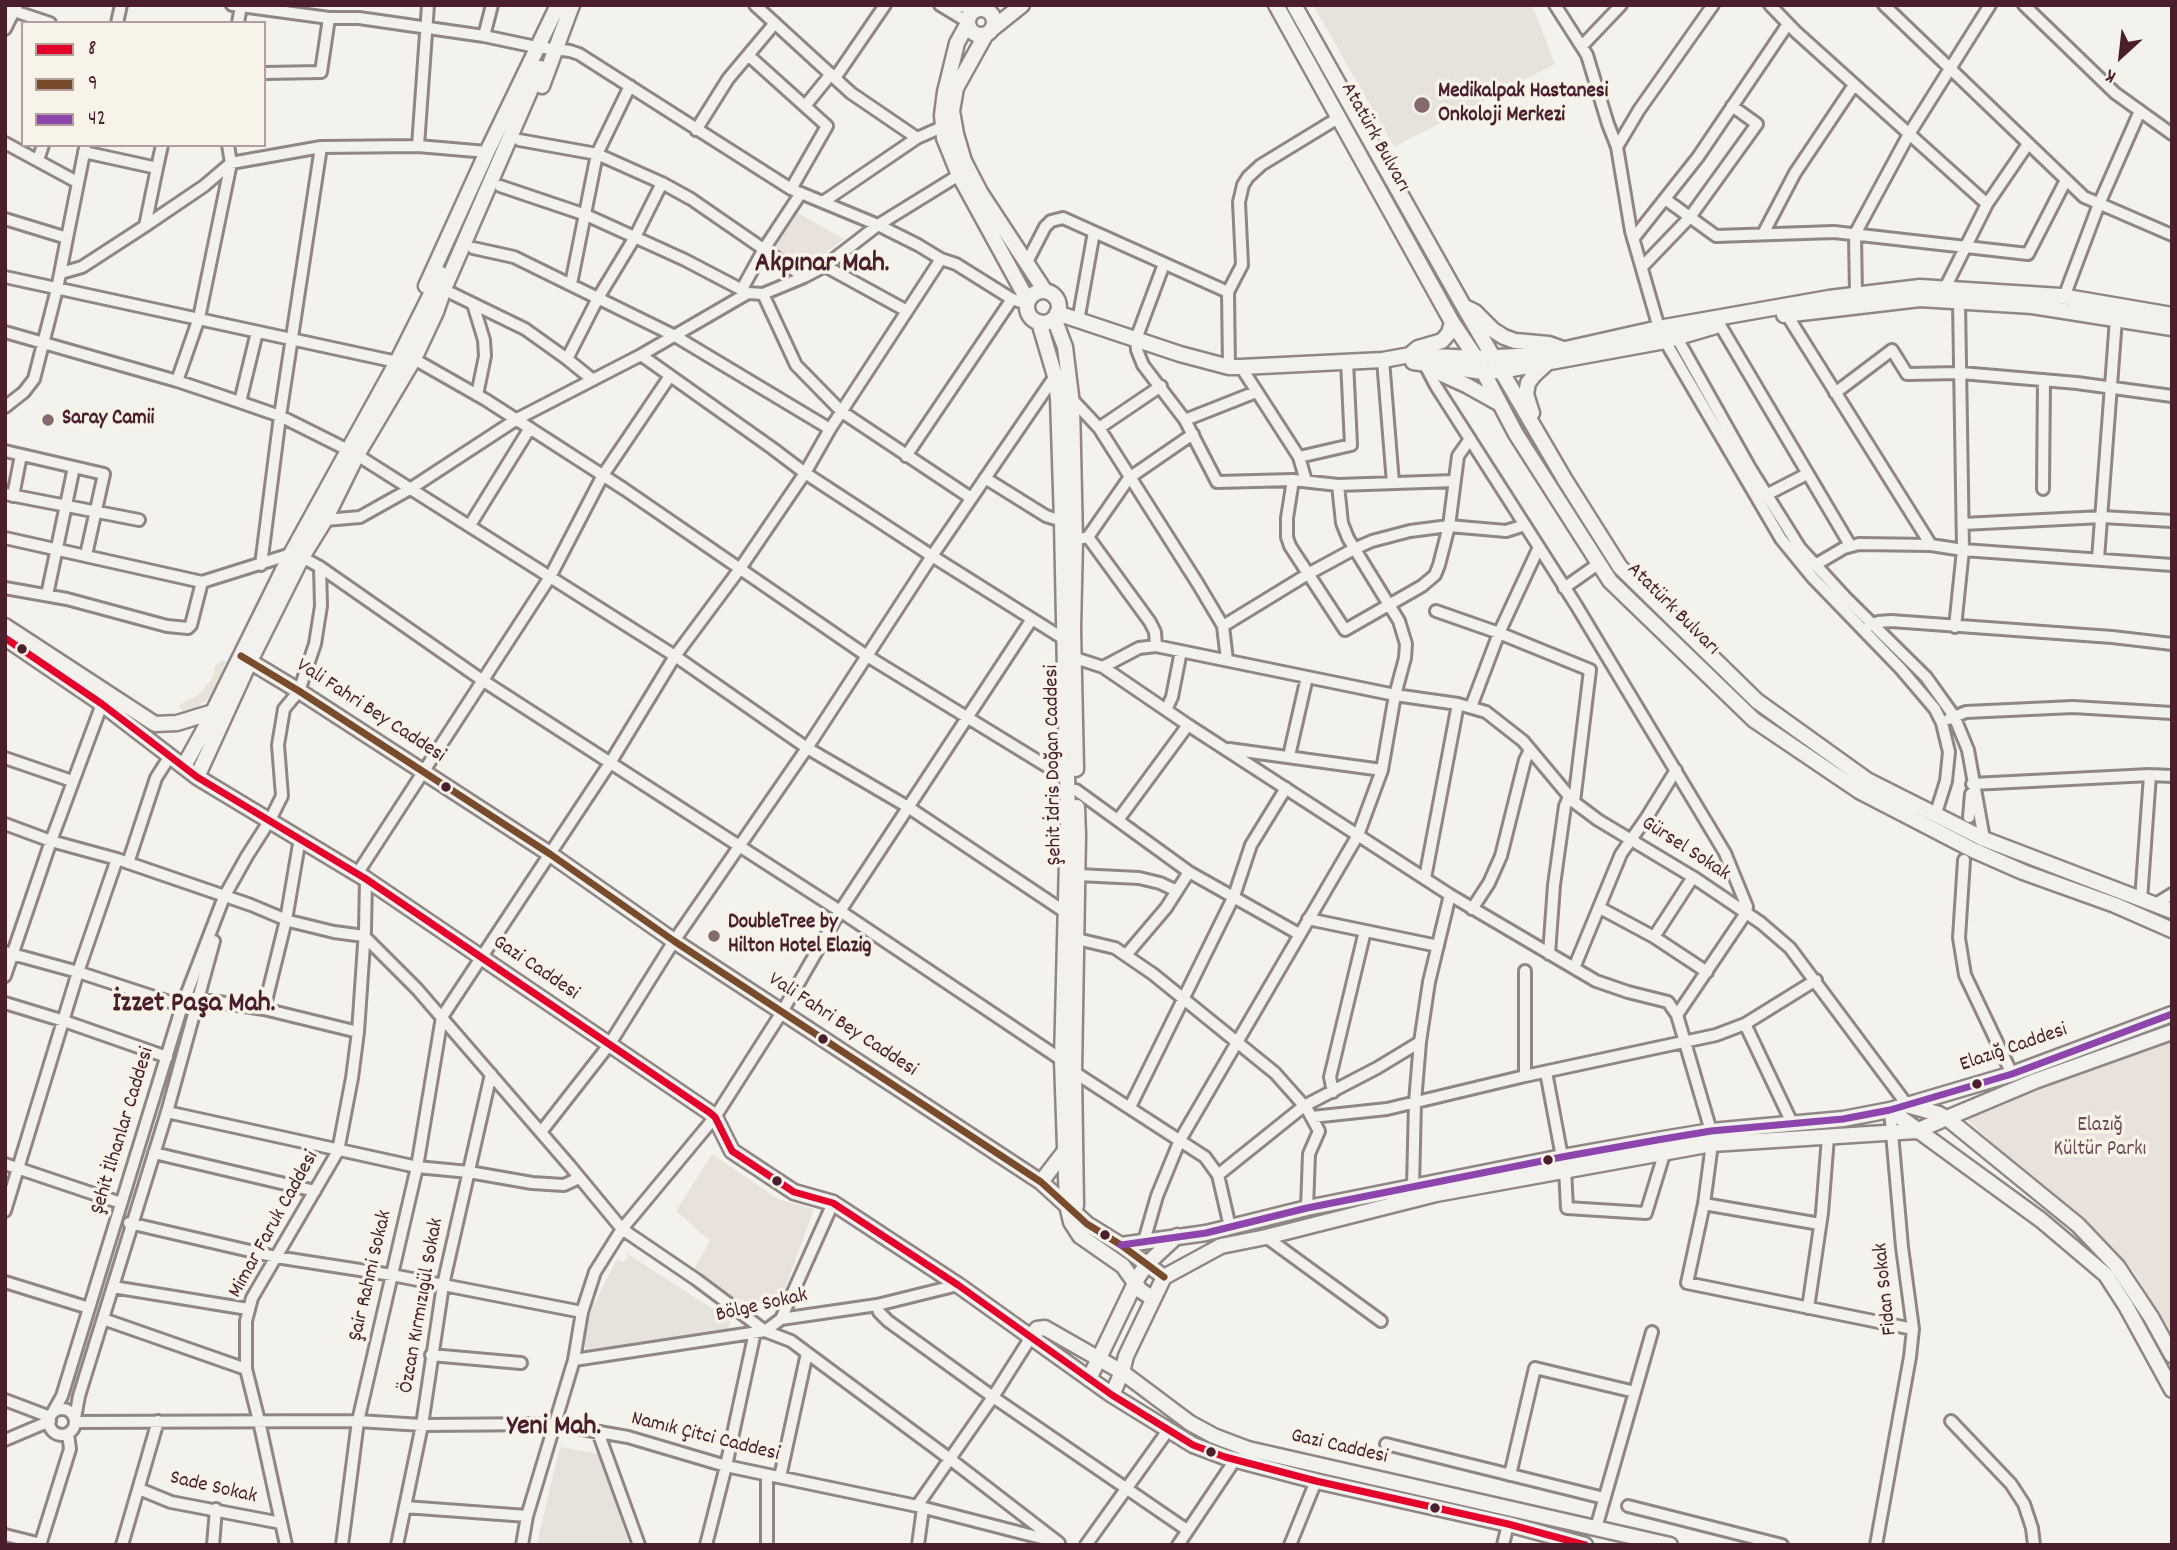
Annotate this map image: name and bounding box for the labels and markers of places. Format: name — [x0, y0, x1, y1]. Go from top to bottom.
place label: Medikalpak Hastanesi Onkoloji Merkezi — [1438, 80, 1608, 130]
marker: Medikalpak Hastanesi Onkoloji Merkezi — [1412, 95, 1432, 115]
place label: Saray Camii — [62, 407, 154, 433]
marker: Saray Camii — [40, 412, 56, 428]
unlabelled marker — [15, 642, 29, 656]
unlabelled marker — [439, 780, 453, 794]
place label: DoubleTree by Hilton Hotel Elazig — [728, 911, 871, 961]
marker: DoubleTree by Hilton Hotel Elazig — [706, 928, 722, 944]
unlabelled marker — [816, 1032, 830, 1046]
unlabelled marker — [1970, 1077, 1984, 1091]
unlabelled marker — [1541, 1153, 1555, 1167]
unlabelled marker — [770, 1174, 784, 1188]
unlabelled marker — [1098, 1228, 1112, 1242]
unlabelled marker — [1204, 1445, 1218, 1459]
unlabelled marker — [1428, 1501, 1442, 1515]

